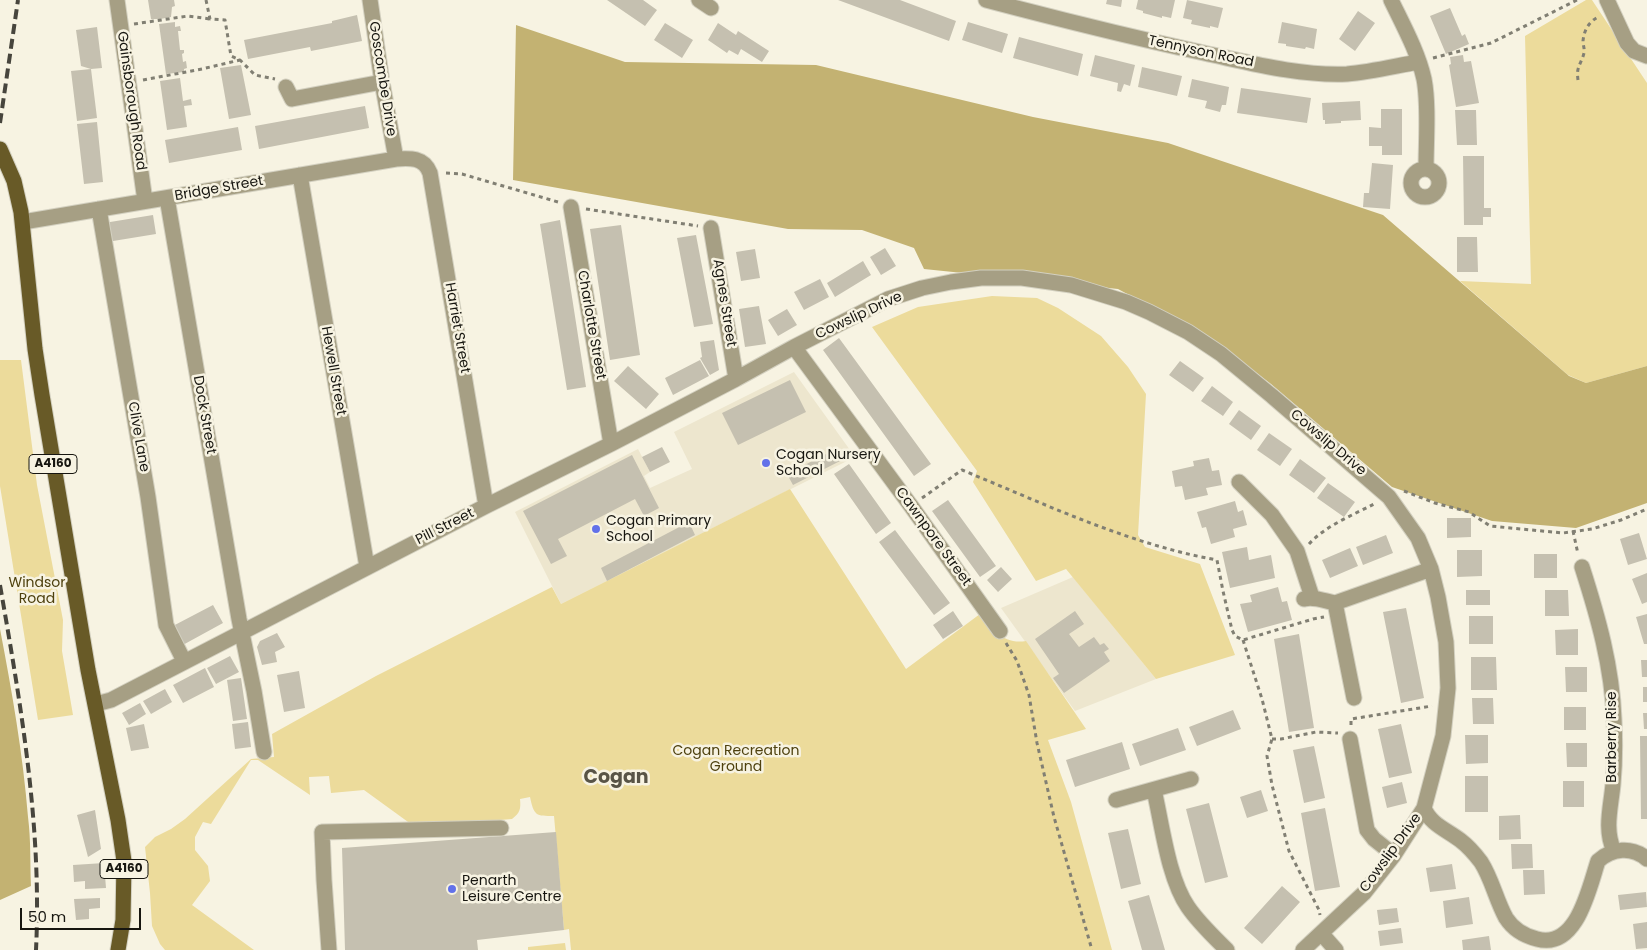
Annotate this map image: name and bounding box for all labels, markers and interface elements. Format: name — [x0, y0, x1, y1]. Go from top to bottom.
street label: Goscombe Drive — [365, 20, 399, 138]
street label: Gainsborough Road — [113, 30, 149, 172]
street label: Tennyson Road — [1147, 33, 1255, 71]
street label: Bridge Street — [173, 173, 265, 205]
street label: Agnes Street — [709, 258, 739, 348]
street label: Charlotte Street — [573, 269, 609, 381]
street label: Harriet Street — [441, 281, 473, 375]
street label: Cowslip Drive — [813, 289, 905, 343]
street label: Hewell Street — [317, 325, 349, 417]
street label: Dock Street — [189, 374, 219, 456]
street label: Clive Lane — [124, 401, 152, 473]
street label: Cowslip Drive — [1287, 406, 1369, 480]
place label: Cogan Nursery School — [776, 447, 881, 480]
road number: A4160 — [29, 454, 77, 474]
marker: Cogan Nursery School — [760, 457, 772, 469]
street label: Cawnpore Street — [892, 484, 974, 590]
street label: Pill Street — [413, 505, 477, 549]
place label: Cogan Primary School — [606, 513, 711, 546]
marker: Cogan Primary School — [590, 523, 602, 535]
park label: Windsor Road — [8, 575, 66, 608]
street label: Barberry Rise — [1604, 691, 1620, 783]
park label: Cogan Recreation Ground — [673, 743, 799, 776]
district label: Cogan — [583, 767, 649, 789]
street label: Cowslip Drive — [1357, 810, 1425, 896]
road number: A4160 — [100, 860, 148, 879]
place label: Penarth Leisure Centre — [462, 873, 562, 906]
marker: Penarth Leisure Centre — [446, 883, 458, 895]
scale bar — [22, 898, 144, 930]
text: 50 m — [28, 906, 66, 927]

